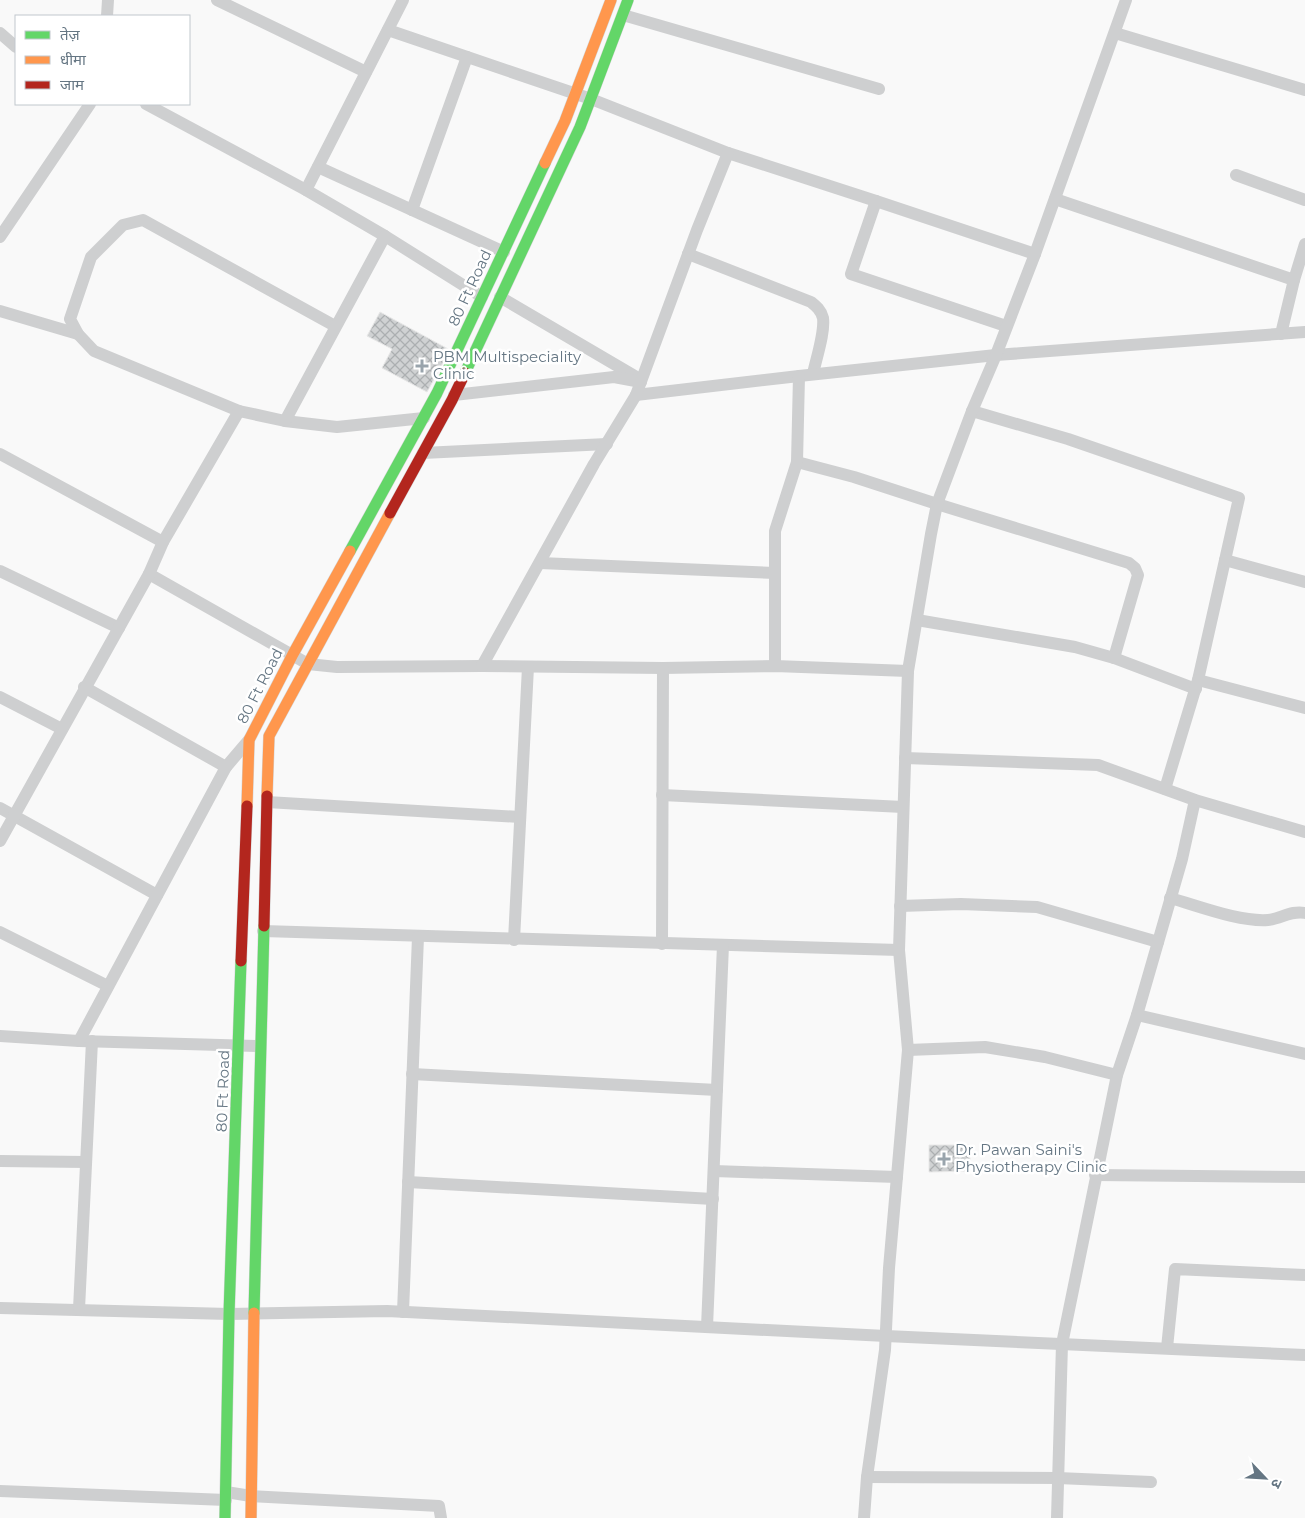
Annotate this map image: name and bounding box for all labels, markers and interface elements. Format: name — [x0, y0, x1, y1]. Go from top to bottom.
legend — [15, 15, 190, 105]
text: तेज़ — [60, 25, 81, 44]
text: धीमा — [60, 50, 87, 69]
text: जाम — [60, 75, 85, 94]
street label: 80 Ft Road — [444, 247, 496, 329]
place label: PBM Multispeciality Clinic — [433, 347, 582, 383]
marker: PBM Multispeciality Clinic — [415, 359, 429, 373]
street label: 80 Ft Road — [232, 645, 287, 727]
street label: 80 Ft Road — [212, 1050, 233, 1132]
place label: Dr. Pawan Saini's Physiotherapy Clinic — [955, 1140, 1107, 1176]
marker: Dr. Pawan Saini's Physiotherapy Clinic — [937, 1152, 951, 1166]
north arrow — [1240, 1453, 1290, 1503]
text: उ — [1267, 1476, 1287, 1492]

